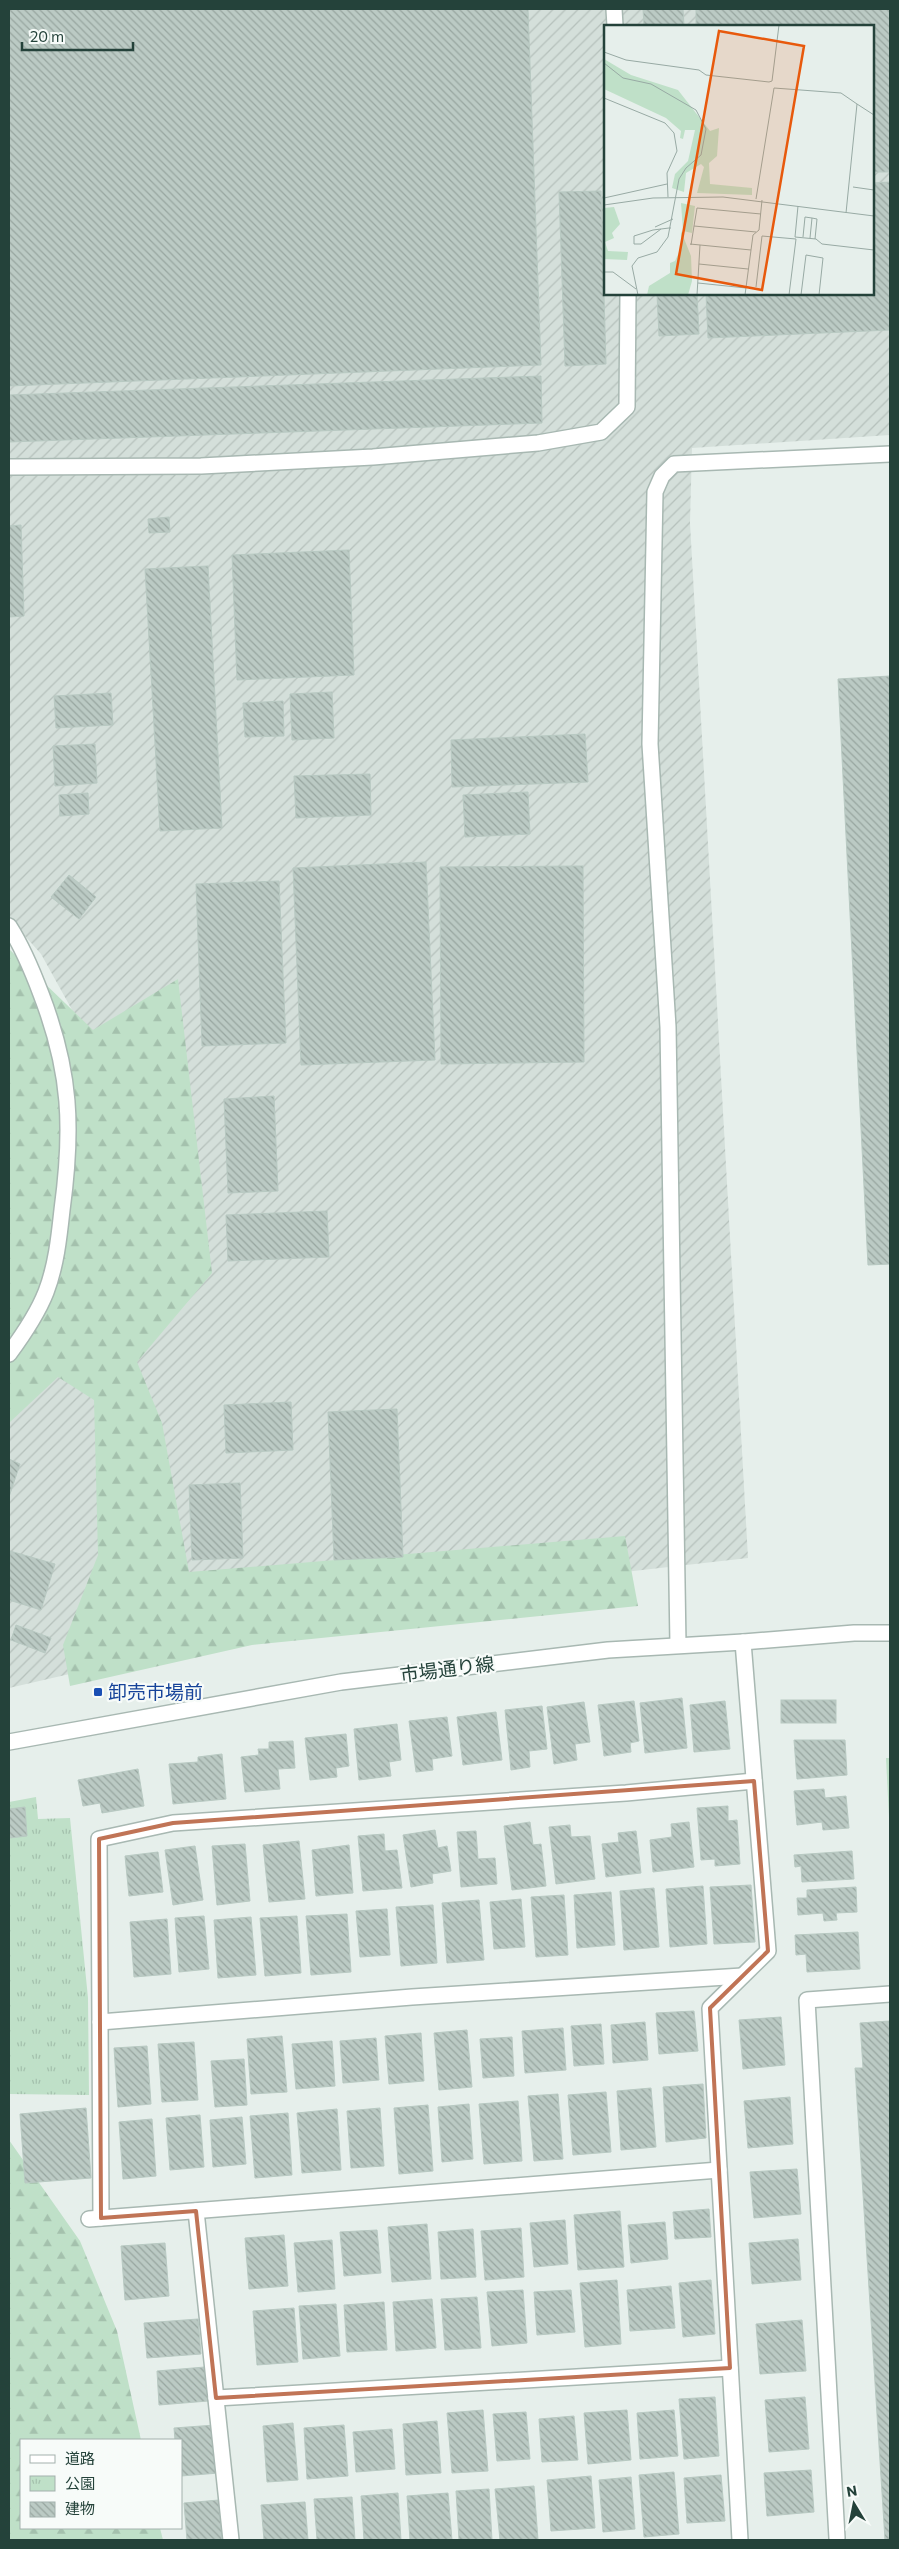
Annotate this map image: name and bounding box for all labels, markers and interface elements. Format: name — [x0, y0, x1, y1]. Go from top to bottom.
scale bar — [22, 20, 134, 52]
inset map — [604, 25, 874, 295]
text: 20 m — [30, 27, 64, 45]
street label: 市場通り線 — [398, 1651, 495, 1686]
place label: 卸売市場前 — [108, 1680, 203, 1703]
marker: 卸売市場前 — [92, 1686, 104, 1698]
legend — [20, 2439, 182, 2529]
text: 道路 — [65, 2449, 95, 2467]
text: 公園 — [65, 2474, 95, 2492]
north arrow — [829, 2479, 879, 2529]
text: N — [845, 2481, 858, 2500]
text: 建物 — [65, 2499, 95, 2517]

